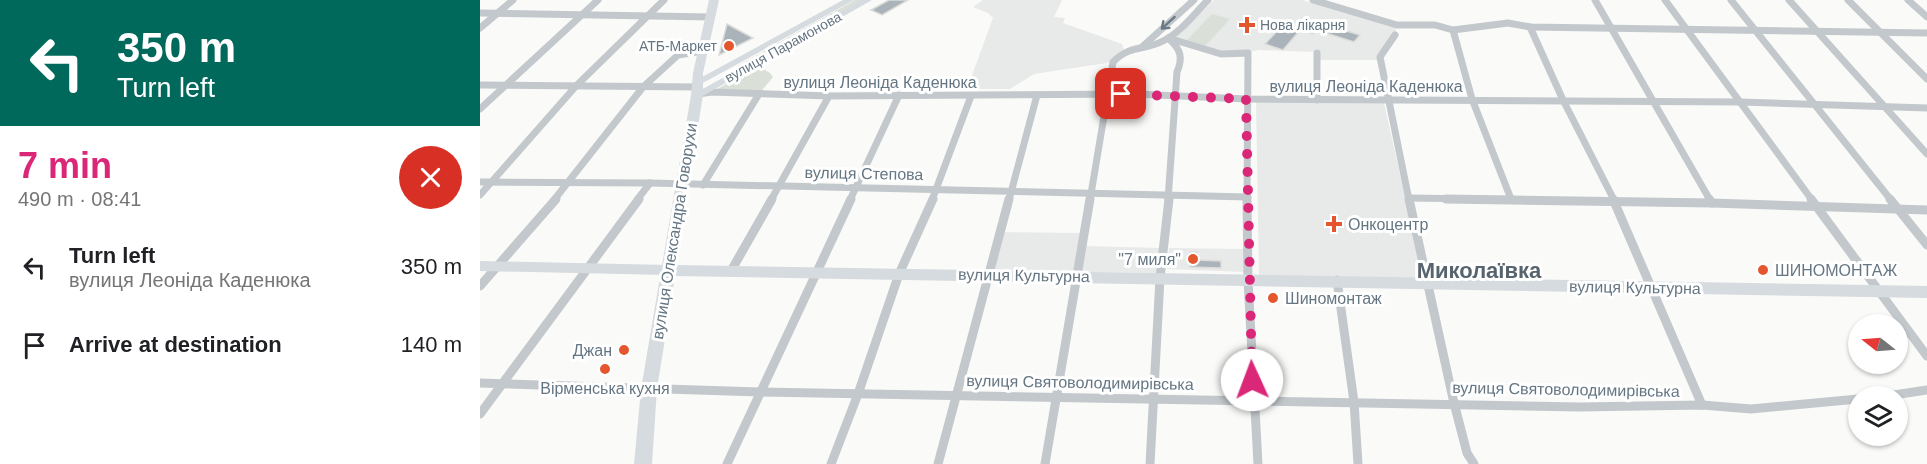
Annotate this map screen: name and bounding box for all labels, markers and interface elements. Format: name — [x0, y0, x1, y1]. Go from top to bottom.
street label: вулиця Парамонова — [722, 8, 844, 86]
one-way arrow — [1161, 16, 1176, 30]
marker: Нова лікарня — [1238, 16, 1256, 34]
place label: Нова лікарня — [1260, 17, 1345, 33]
icon: left — [18, 24, 96, 102]
text: 350 m — [117, 24, 236, 71]
place label: АТБ-Маркет — [639, 38, 718, 54]
marker: АТБ-Маркет — [722, 39, 736, 53]
pin — [1095, 68, 1146, 119]
text: Turn left — [117, 73, 215, 103]
street label: вулиця Леоніда Каденюка — [783, 74, 977, 91]
icon: arrive — [1104, 77, 1137, 110]
street label: вулиця Леоніда Каденюка — [1269, 78, 1463, 95]
street label: вулиця Олександра Говорухи — [649, 122, 700, 340]
text: 7 min — [18, 145, 112, 186]
button: close — [399, 146, 462, 209]
street label: вулиця Степова — [804, 164, 924, 183]
text: 490 m · 08:41 — [18, 188, 141, 210]
marker: Онкоцентр — [1325, 215, 1343, 233]
place label: Онкоцентр — [1348, 216, 1428, 233]
text: Turn left — [69, 243, 155, 268]
icon: left — [18, 251, 51, 284]
place label: "7 миля" — [1118, 251, 1181, 268]
marker: "7 миля" — [1186, 252, 1200, 266]
text: 350 m — [401, 254, 462, 279]
district label: Миколаївка — [1417, 258, 1542, 283]
place label: ШИНОМОНТАЖ — [1775, 262, 1897, 279]
marker: ШИНОМОНТАЖ — [1756, 263, 1770, 277]
street label: вулиця Культурна — [958, 266, 1090, 285]
text: вулиця Леоніда Каденюка — [69, 269, 311, 291]
street label: вулиця Культурна — [1569, 278, 1701, 297]
place label: Шиномонтаж — [1285, 290, 1382, 307]
marker: Шиномонтаж — [1266, 291, 1280, 305]
north arrow — [1848, 314, 1908, 374]
map controls — [1848, 314, 1908, 446]
icon: arrive — [18, 329, 51, 362]
text: Arrive at destination — [69, 332, 282, 357]
text: 140 m — [401, 332, 462, 357]
place label: Джан — [573, 342, 612, 359]
marker: Джан — [617, 343, 631, 357]
position arrow — [1220, 348, 1284, 412]
marker: Вірменська кухня — [598, 362, 612, 376]
street label: вулиця Святоволодимирівська — [966, 372, 1194, 393]
street label: вулиця Святоволодимирівська — [1452, 379, 1680, 400]
place label: Вірменська кухня — [540, 380, 670, 397]
button: layers — [1848, 386, 1908, 446]

